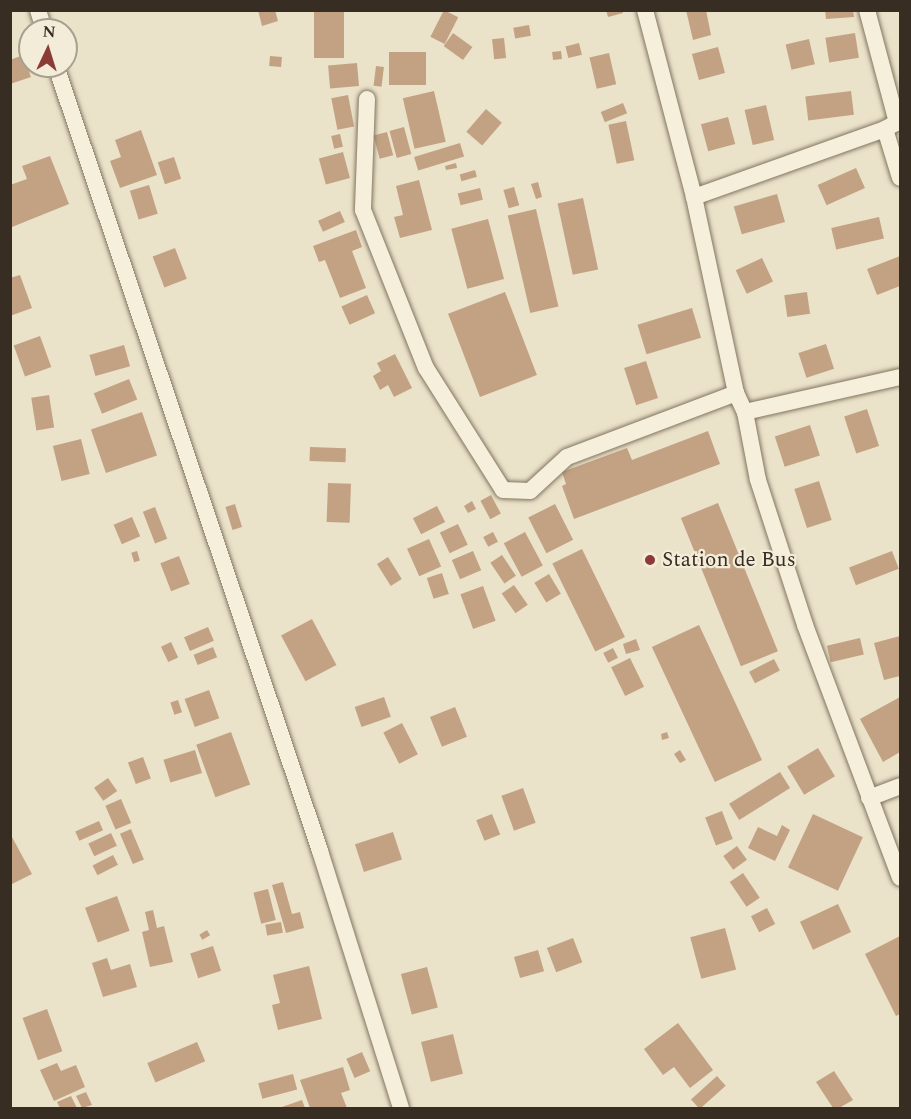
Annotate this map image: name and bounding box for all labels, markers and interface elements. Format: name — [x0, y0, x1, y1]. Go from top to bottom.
north arrow — [18, 18, 78, 78]
text: N — [42, 20, 56, 44]
place label: Station de Bus — [662, 547, 796, 573]
marker: Station de Bus — [643, 553, 657, 567]

